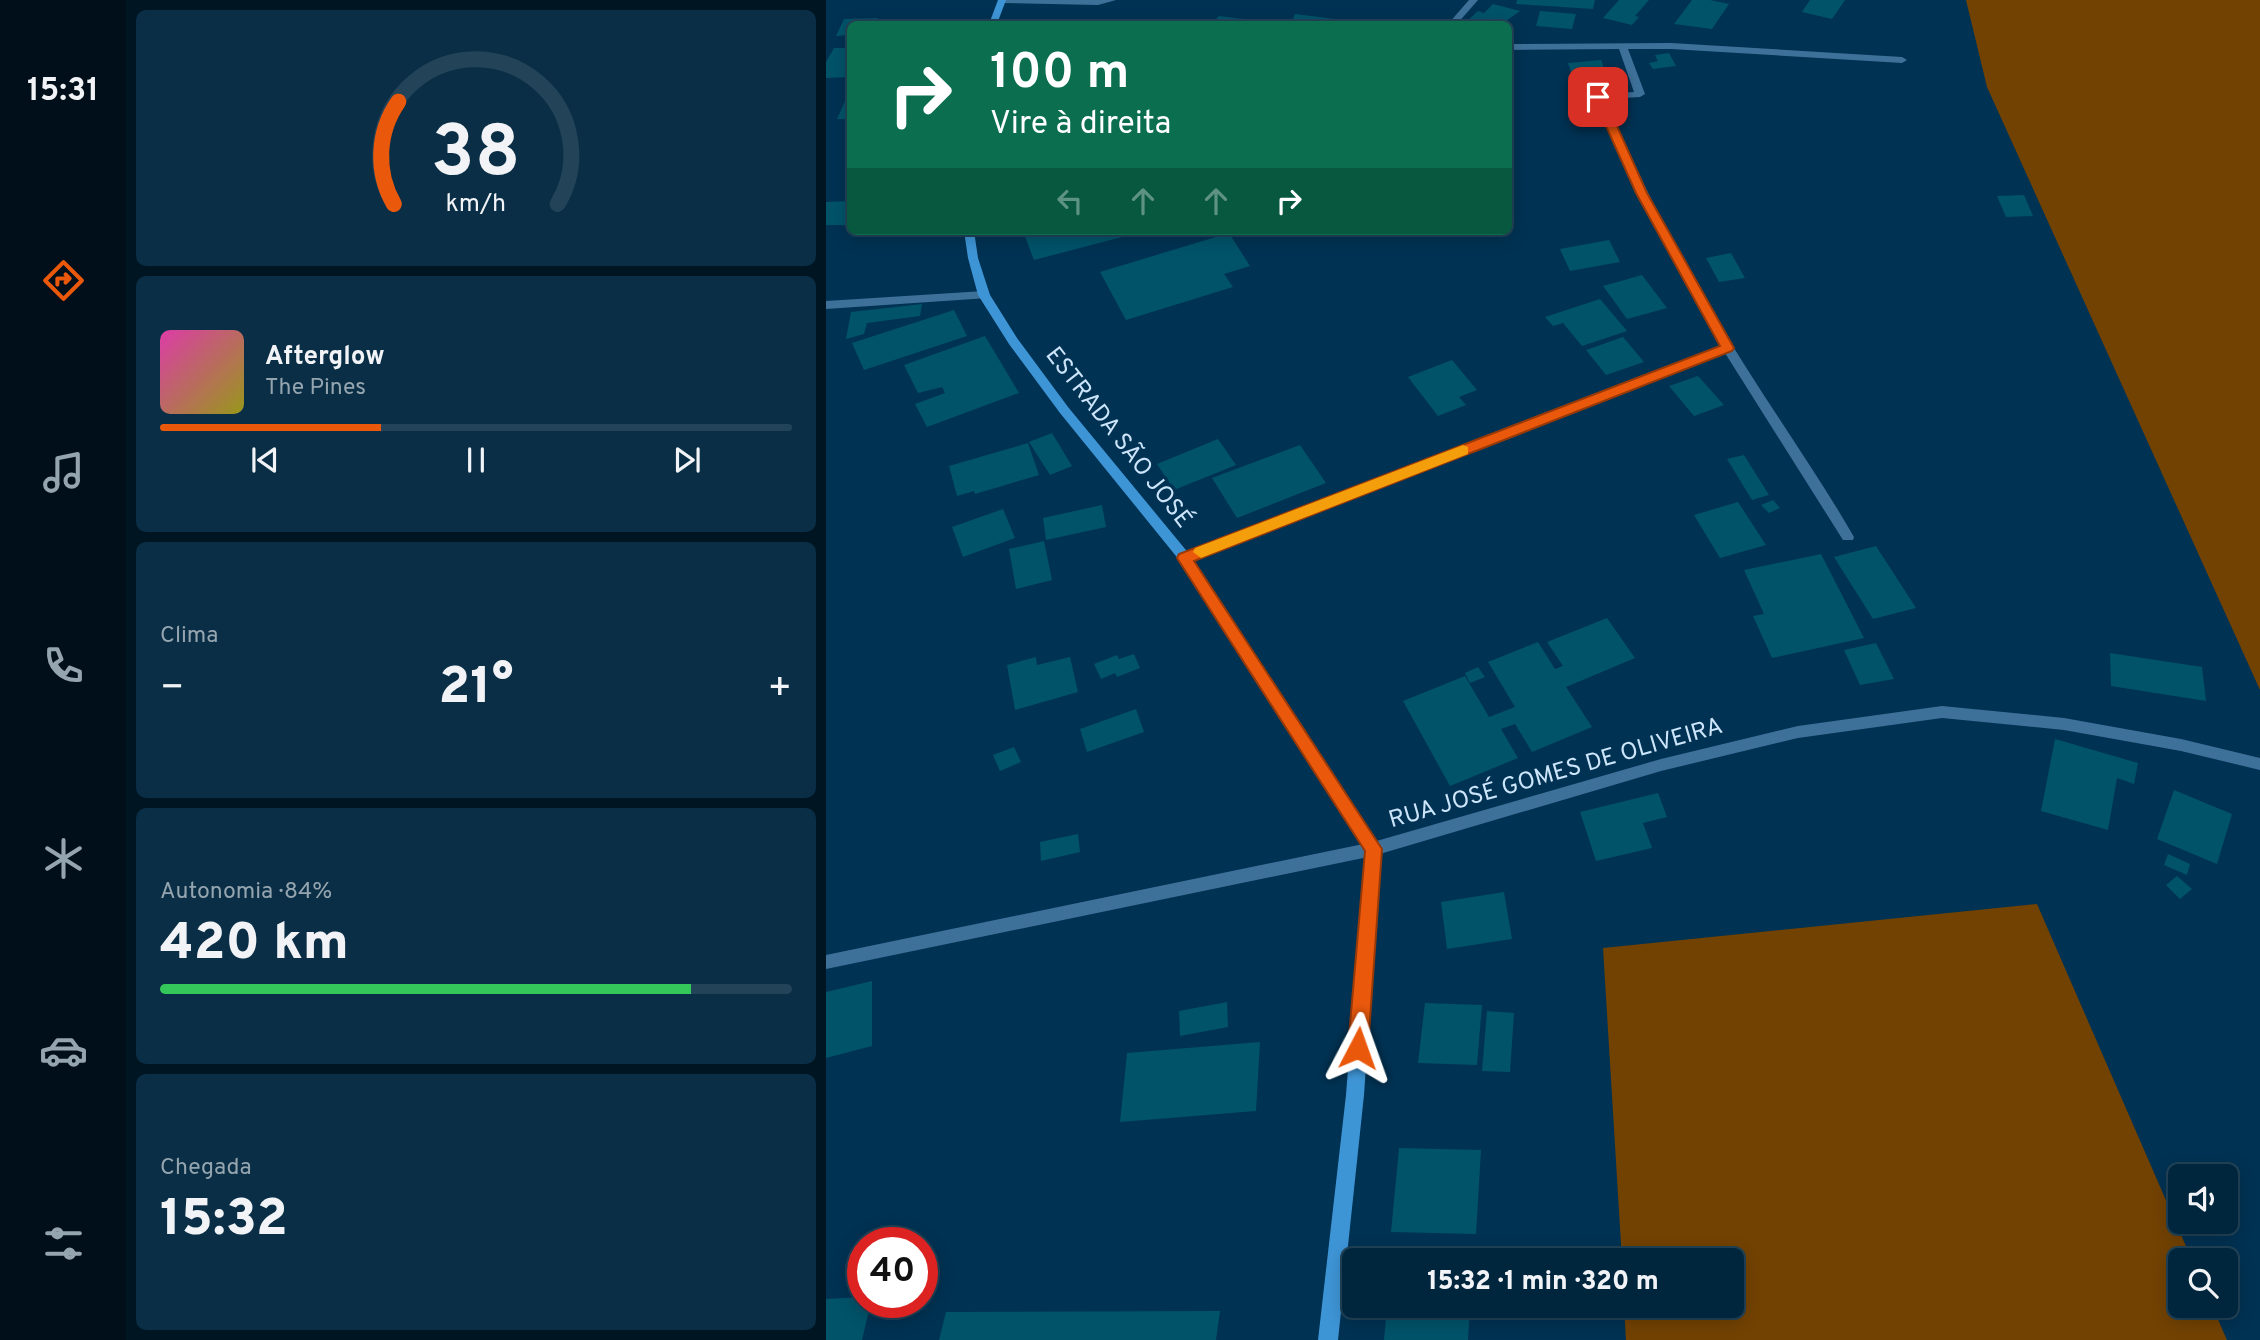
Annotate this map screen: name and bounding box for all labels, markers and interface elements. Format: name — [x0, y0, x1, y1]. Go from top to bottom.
text: 100 m — [990, 44, 1129, 106]
icon: right — [875, 49, 966, 140]
pin — [1568, 67, 1628, 127]
text: 15:31 — [27, 72, 99, 112]
icon: arrive — [1579, 78, 1617, 116]
text: Vire à direita — [990, 105, 1171, 145]
text: 38 — [431, 110, 521, 202]
icon: left — [1051, 182, 1089, 220]
icon: ahead — [1124, 182, 1162, 220]
icon: ahead — [1197, 182, 1235, 220]
icon: right — [1270, 182, 1308, 220]
text: km/h — [446, 189, 506, 221]
icon: directions — [39, 256, 88, 305]
street label: ESTRADA SÃO JOSÉ — [1038, 340, 1200, 535]
text: Afterglow — [265, 341, 385, 374]
text: The Pines — [265, 374, 366, 403]
icon: previous — [246, 441, 284, 479]
icon: pause — [457, 441, 495, 479]
icon: next — [668, 441, 706, 479]
icon: music — [39, 448, 88, 497]
text: Clima — [160, 622, 218, 651]
icon: phone — [39, 641, 88, 690]
text: 21° — [439, 656, 513, 722]
text: − — [160, 665, 185, 714]
text: + — [767, 665, 792, 714]
street label: RUA JOSÉ GOMES DE OLIVEIRA — [1385, 710, 1727, 836]
icon: climate — [39, 834, 88, 883]
text: Autonomia · 84% — [160, 878, 332, 907]
text: 420 km — [160, 912, 349, 978]
position arrow — [1321, 1011, 1395, 1085]
icon: car — [39, 1026, 88, 1075]
text: Chegada — [160, 1154, 252, 1183]
map controls — [2168, 1164, 2238, 1318]
button: sound — [2168, 1164, 2238, 1234]
text: 15:32 — [160, 1188, 288, 1254]
icon: filters — [39, 1219, 88, 1268]
speed limit sign: 40 — [847, 1227, 938, 1318]
button: search — [2168, 1248, 2238, 1318]
text: 15:32 · 1 min · 320 m — [1427, 1266, 1659, 1299]

